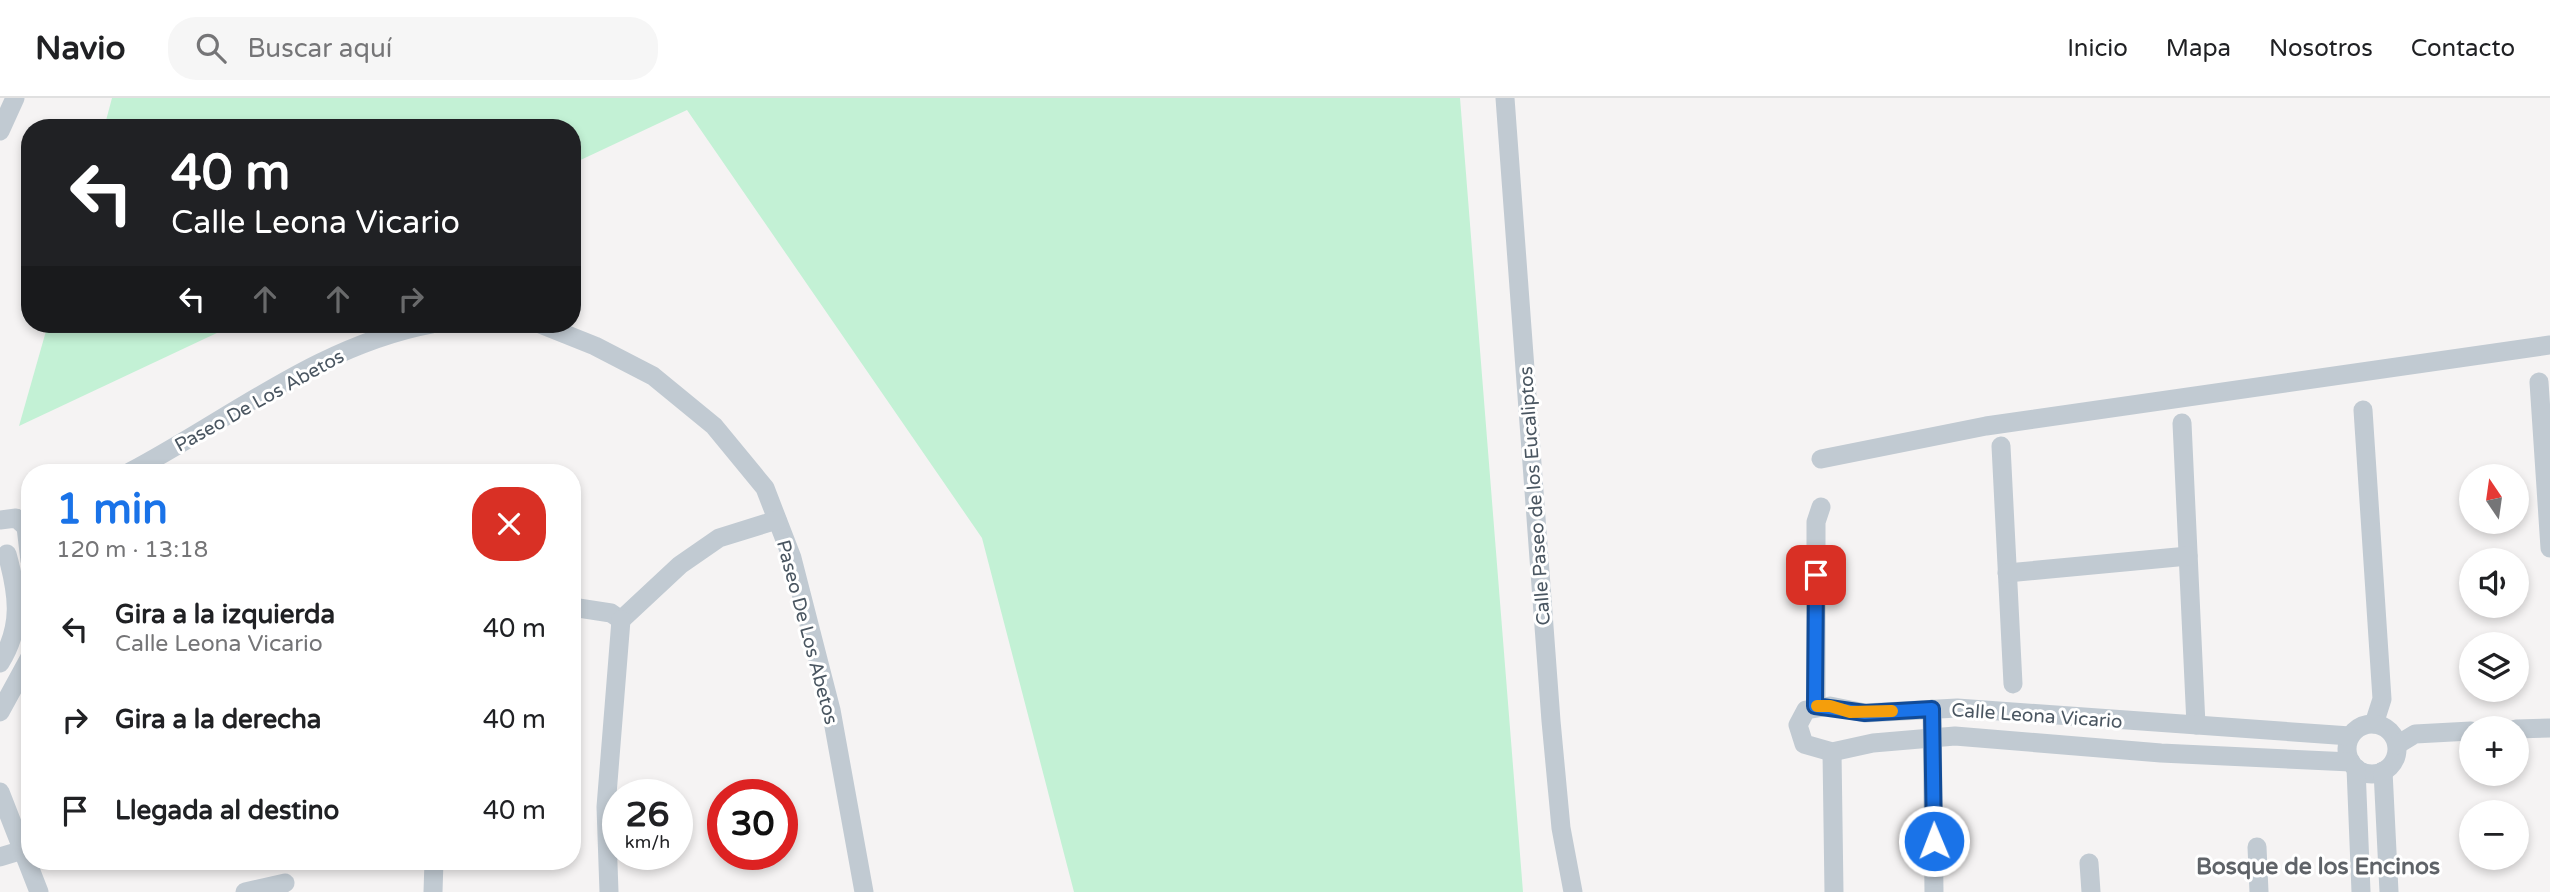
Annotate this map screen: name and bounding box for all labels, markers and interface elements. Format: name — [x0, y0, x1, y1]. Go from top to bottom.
search box — [168, 17, 658, 80]
text: Navio — [35, 29, 126, 68]
icon: search — [192, 29, 230, 67]
text: Buscar aquí — [248, 33, 392, 64]
text: Inicio — [2067, 34, 2128, 63]
text: Mapa — [2166, 34, 2231, 63]
text: Nosotros — [2269, 34, 2373, 63]
text: Contacto — [2411, 34, 2515, 63]
text: 40 m — [171, 144, 290, 203]
icon: left — [56, 147, 147, 238]
text: Calle Leona Vicario — [171, 204, 460, 242]
icon: left — [173, 280, 211, 318]
icon: ahead — [246, 280, 284, 318]
icon: ahead — [319, 280, 357, 318]
icon: right — [392, 280, 430, 318]
street label: Paseo De Los Abetos — [171, 345, 348, 457]
street label: Calle Paseo de los Eucaliptos — [1515, 366, 1555, 626]
north arrow — [2459, 464, 2529, 534]
map controls — [2459, 464, 2529, 870]
text: 1 min — [56, 484, 168, 535]
button: close — [472, 487, 546, 561]
text: 120 m · 13:18 — [56, 536, 208, 564]
street label: Paseo De Los Abetos — [772, 538, 842, 727]
pin — [1786, 545, 1846, 605]
button: sound — [2459, 548, 2529, 618]
icon: arrive — [1797, 556, 1835, 594]
text: Gira a la izquierda — [115, 599, 335, 630]
icon: left — [56, 610, 94, 648]
text: 40 m — [483, 613, 546, 644]
text: Calle Leona Vicario — [115, 630, 323, 658]
button: layers — [2459, 632, 2529, 702]
street label: Calle Leona Vicario — [1951, 699, 2123, 733]
icon: right — [56, 701, 94, 739]
text: Gira a la derecha — [115, 704, 321, 735]
text: 40 m — [483, 704, 546, 735]
button: + — [2459, 716, 2529, 786]
speed limit sign: 30 — [707, 779, 798, 870]
icon: arrive — [56, 792, 94, 830]
text: 26 — [626, 794, 669, 836]
text: Llegada al destino — [115, 795, 339, 826]
text: 40 m — [483, 795, 546, 826]
button: − — [2459, 800, 2529, 870]
position arrow — [1897, 804, 1971, 878]
text: km/h — [625, 831, 670, 853]
district label: Bosque de los Encinos — [2196, 853, 2440, 881]

